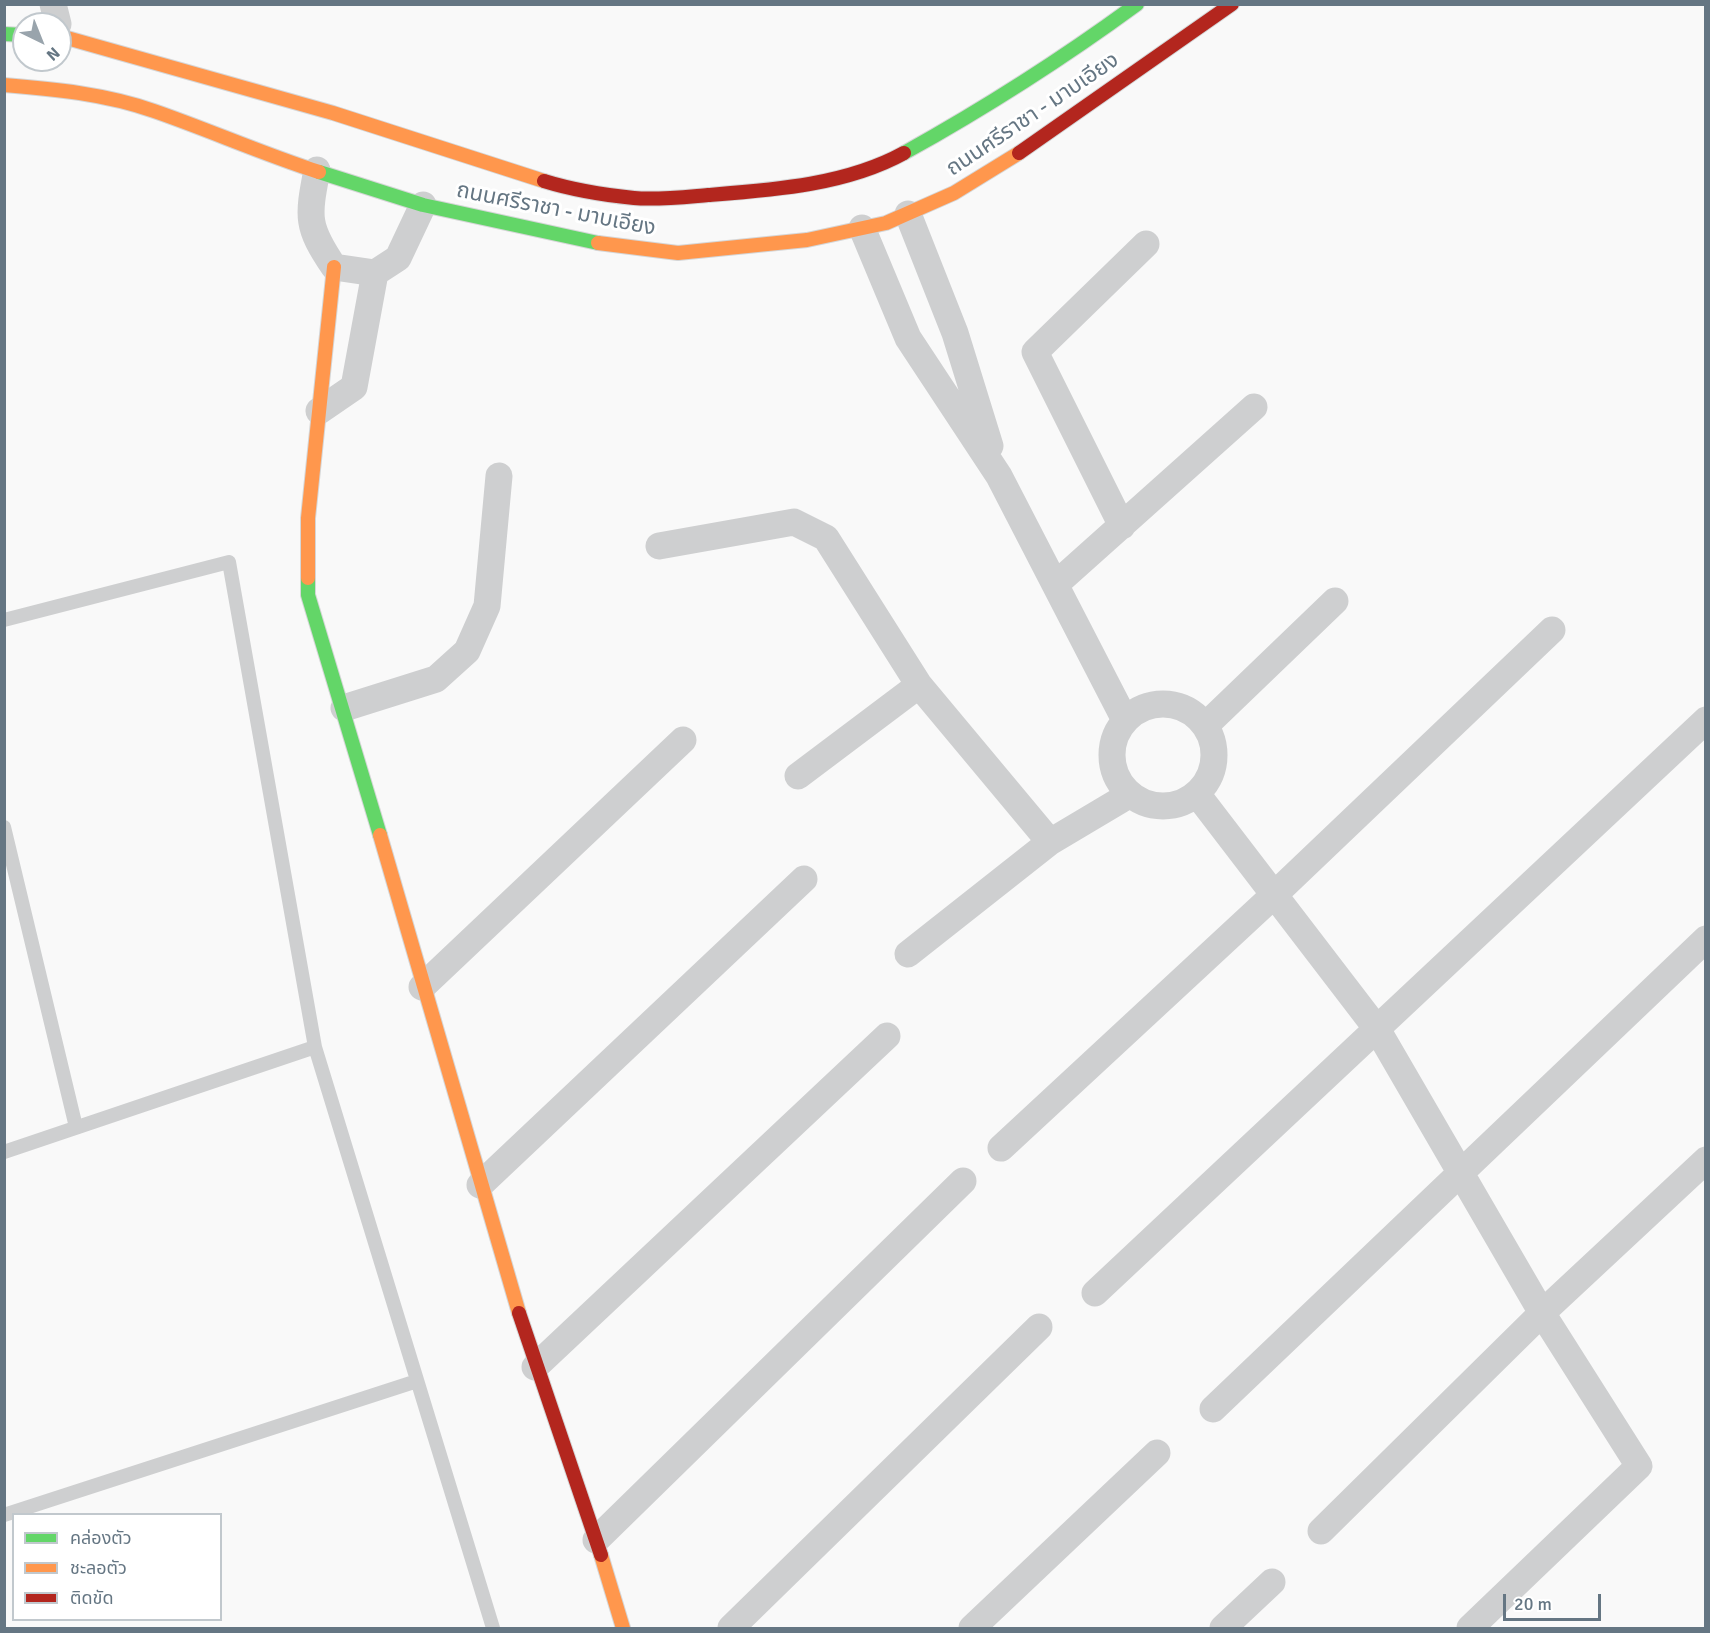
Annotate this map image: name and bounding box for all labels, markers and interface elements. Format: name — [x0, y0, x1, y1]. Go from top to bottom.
north arrow — [12, 12, 72, 72]
text: N — [42, 43, 64, 65]
street label: ถนนศรีราชา - มาบเอียง — [942, 47, 1124, 183]
street label: ถนนศรีราชา - มาบเอียง — [454, 178, 658, 242]
legend — [12, 1513, 222, 1621]
text: คล่องตัว — [70, 1527, 132, 1549]
text: ชะลอตัว — [70, 1557, 127, 1579]
scale bar — [1506, 1582, 1604, 1620]
text: ติดขัด — [70, 1587, 113, 1609]
text: 20 m — [1514, 1593, 1552, 1615]

